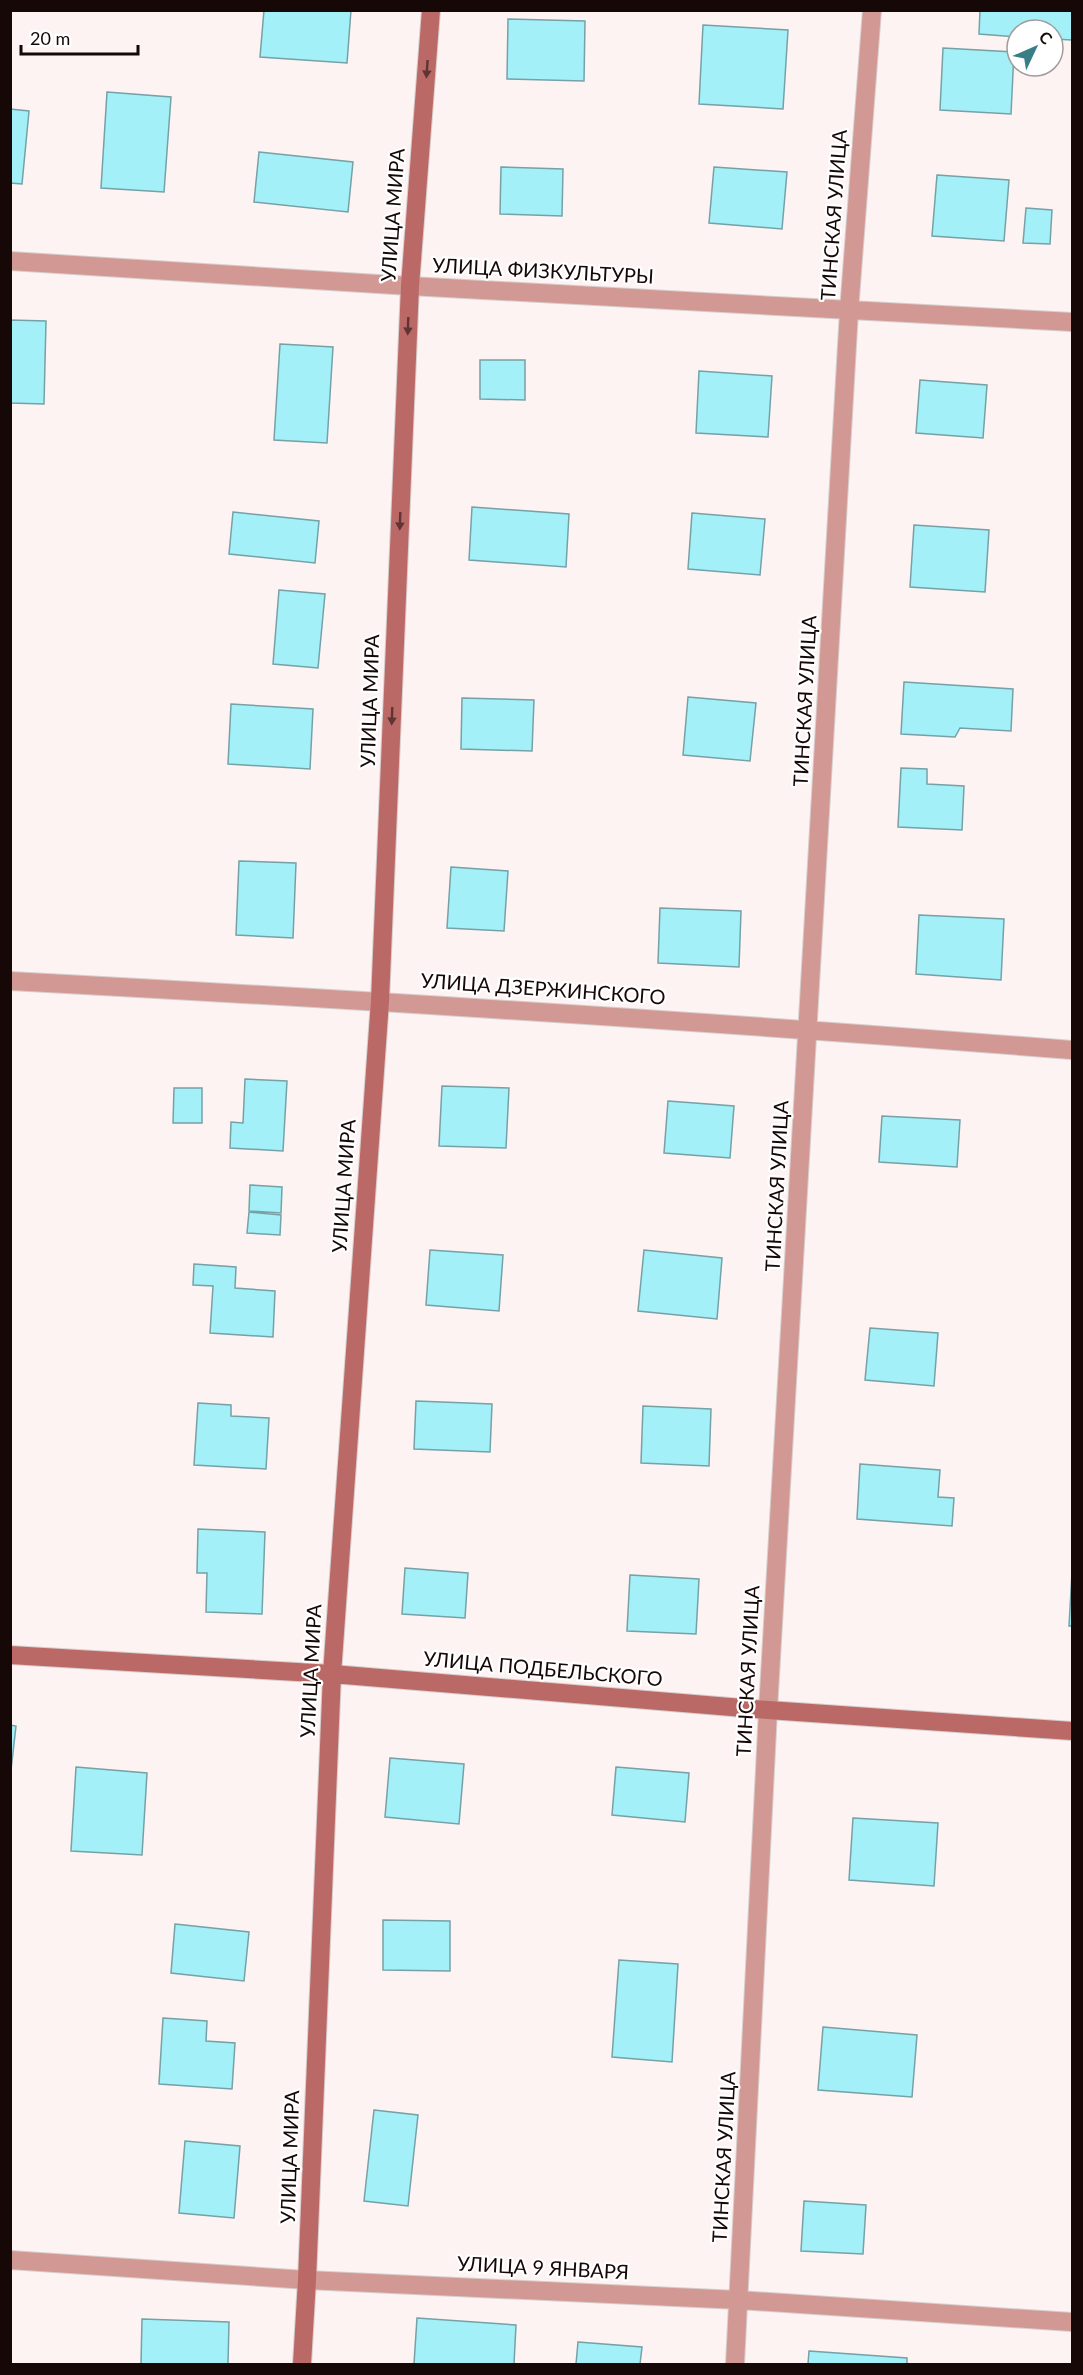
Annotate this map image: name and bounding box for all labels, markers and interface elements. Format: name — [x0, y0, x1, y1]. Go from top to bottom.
scale bar — [21, 18, 138, 56]
north arrow — [1005, 18, 1065, 78]
text: 20 m — [30, 27, 70, 49]
text: С — [1036, 27, 1057, 48]
one-way arrow — [422, 59, 432, 78]
street label: ТИНСКАЯ УЛИЦА — [815, 128, 851, 301]
street label: УЛИЦА МИРА — [375, 147, 409, 282]
street label: УЛИЦА ФИЗКУЛЬТУРЫ — [432, 252, 654, 288]
one-way arrow — [404, 317, 413, 336]
one-way arrow — [396, 511, 405, 530]
street label: ТИНСКАЯ УЛИЦА — [788, 614, 820, 787]
street label: УЛИЦА МИРА — [355, 633, 383, 768]
one-way arrow — [388, 706, 397, 725]
street label: УЛИЦА ДЗЕРЖИНСКОГО — [420, 967, 666, 1009]
street label: ТИНСКАЯ УЛИЦА — [760, 1099, 792, 1272]
street label: УЛИЦА МИРА — [326, 1118, 360, 1253]
street label: ТИНСКАЯ УЛИЦА — [731, 1584, 763, 1757]
street label: УЛИЦА МИРА — [295, 1603, 326, 1738]
street label: УЛИЦА ПОДБЕЛЬСКОГО — [422, 1646, 664, 1690]
street label: ТИНСКАЯ УЛИЦА — [707, 2070, 739, 2243]
street label: УЛИЦА МИРА — [275, 2089, 303, 2224]
street label: УЛИЦА 9 ЯНВАРЯ — [456, 2251, 630, 2283]

